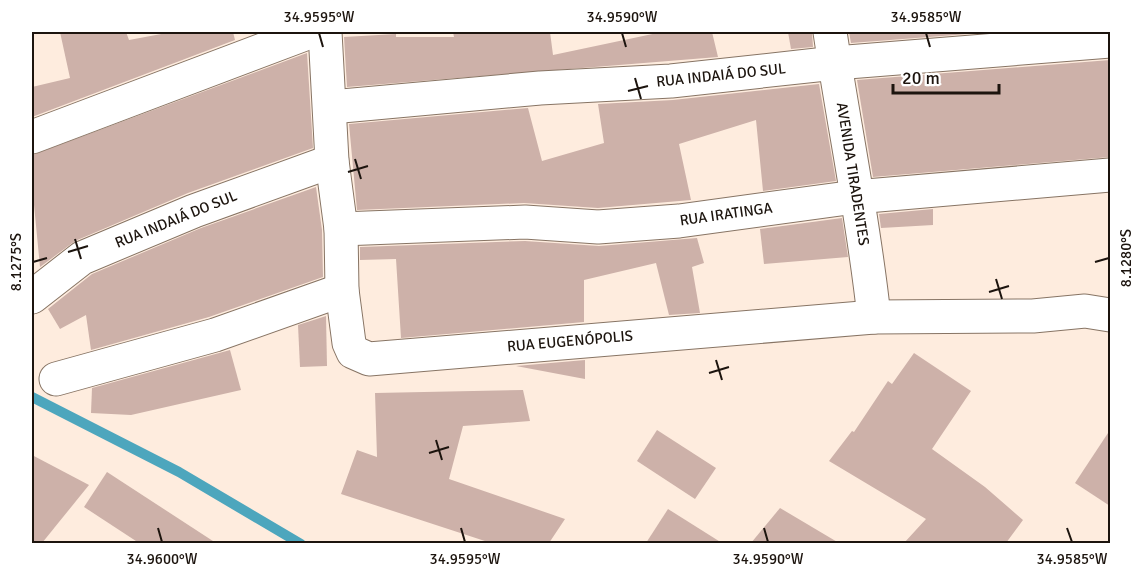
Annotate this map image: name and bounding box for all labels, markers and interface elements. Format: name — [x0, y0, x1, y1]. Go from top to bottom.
text: 34.9595°W — [284, 8, 355, 26]
text: 34.9590°W — [587, 8, 658, 26]
text: 34.9585°W — [891, 8, 962, 26]
scale bar — [893, 57, 1000, 95]
street label: RUA INDAIÁ DO SUL — [655, 58, 787, 91]
text: 20 m — [902, 67, 940, 89]
street label: AVENIDA TIRADENTES — [833, 101, 873, 247]
street label: RUA INDAIÁ DO SUL — [112, 185, 240, 252]
street label: RUA IRATINGA — [678, 199, 774, 229]
text: 8.1280°S — [1117, 229, 1135, 287]
text: 8.1275°S — [7, 233, 25, 291]
street label: RUA EUGENÓPOLIS — [506, 326, 634, 355]
text: 34.9600°W — [127, 550, 198, 568]
text: 34.9595°W — [430, 550, 501, 568]
text: 34.9590°W — [733, 550, 804, 568]
text: 34.9585°W — [1037, 550, 1108, 568]

